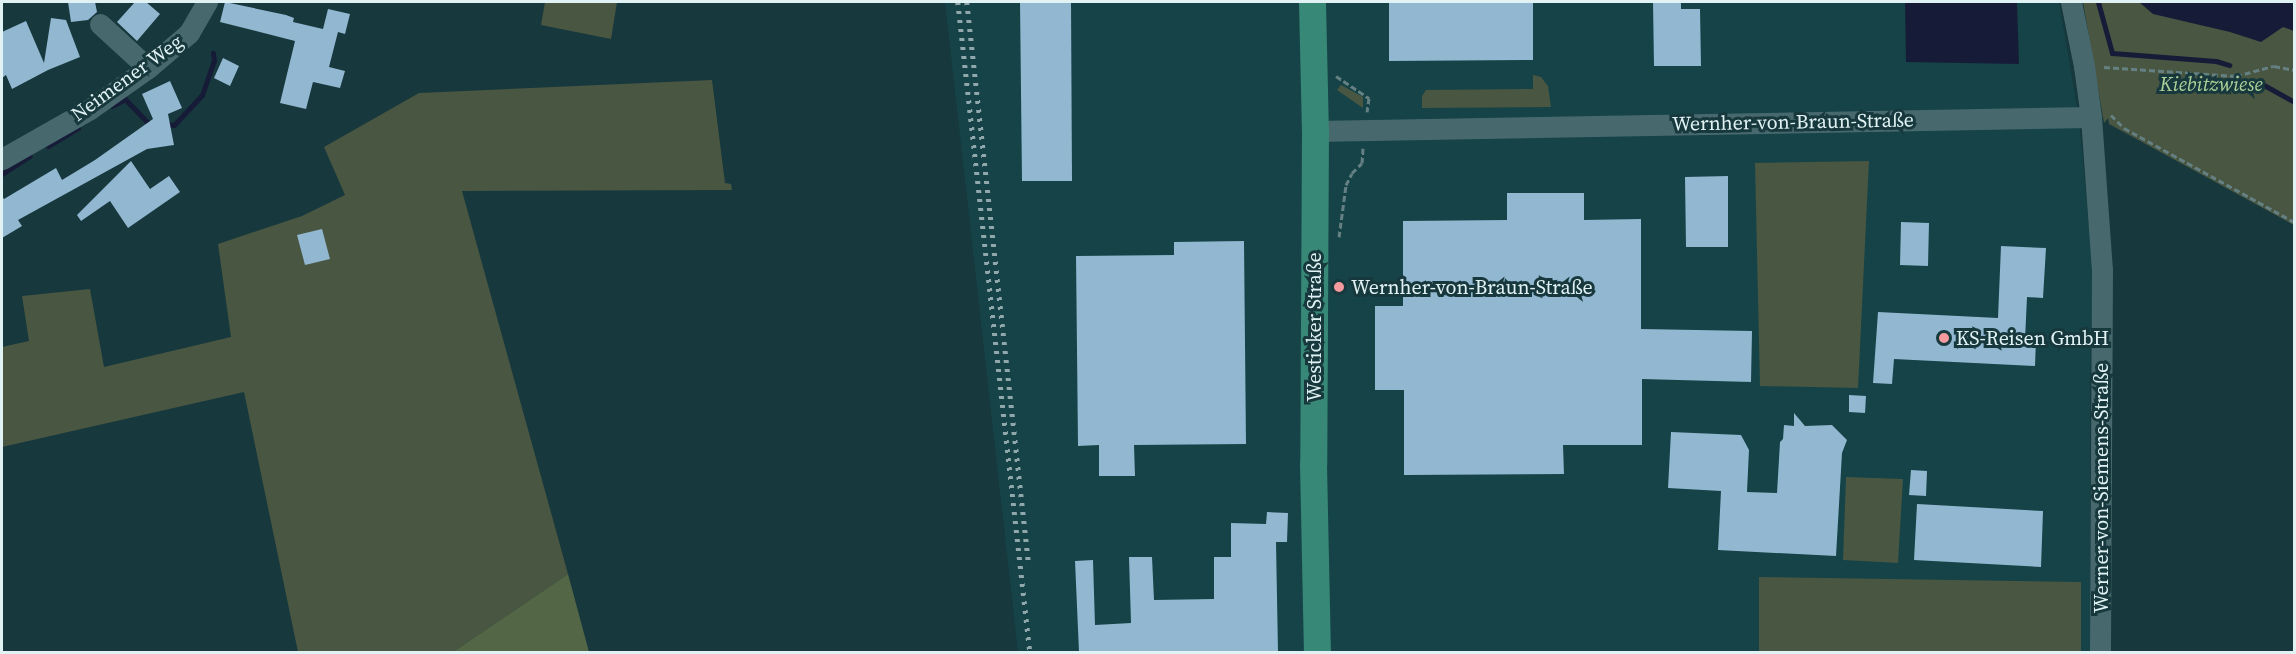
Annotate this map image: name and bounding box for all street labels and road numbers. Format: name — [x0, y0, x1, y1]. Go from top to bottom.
street label: Neimener Weg — [66, 29, 188, 127]
street label: Wernher-von-Braun-Straße — [1672, 108, 1914, 136]
street label: Westicker Straße — [1302, 252, 1326, 402]
street label: Werner-von-Siemens-Straße — [2089, 363, 2113, 613]

